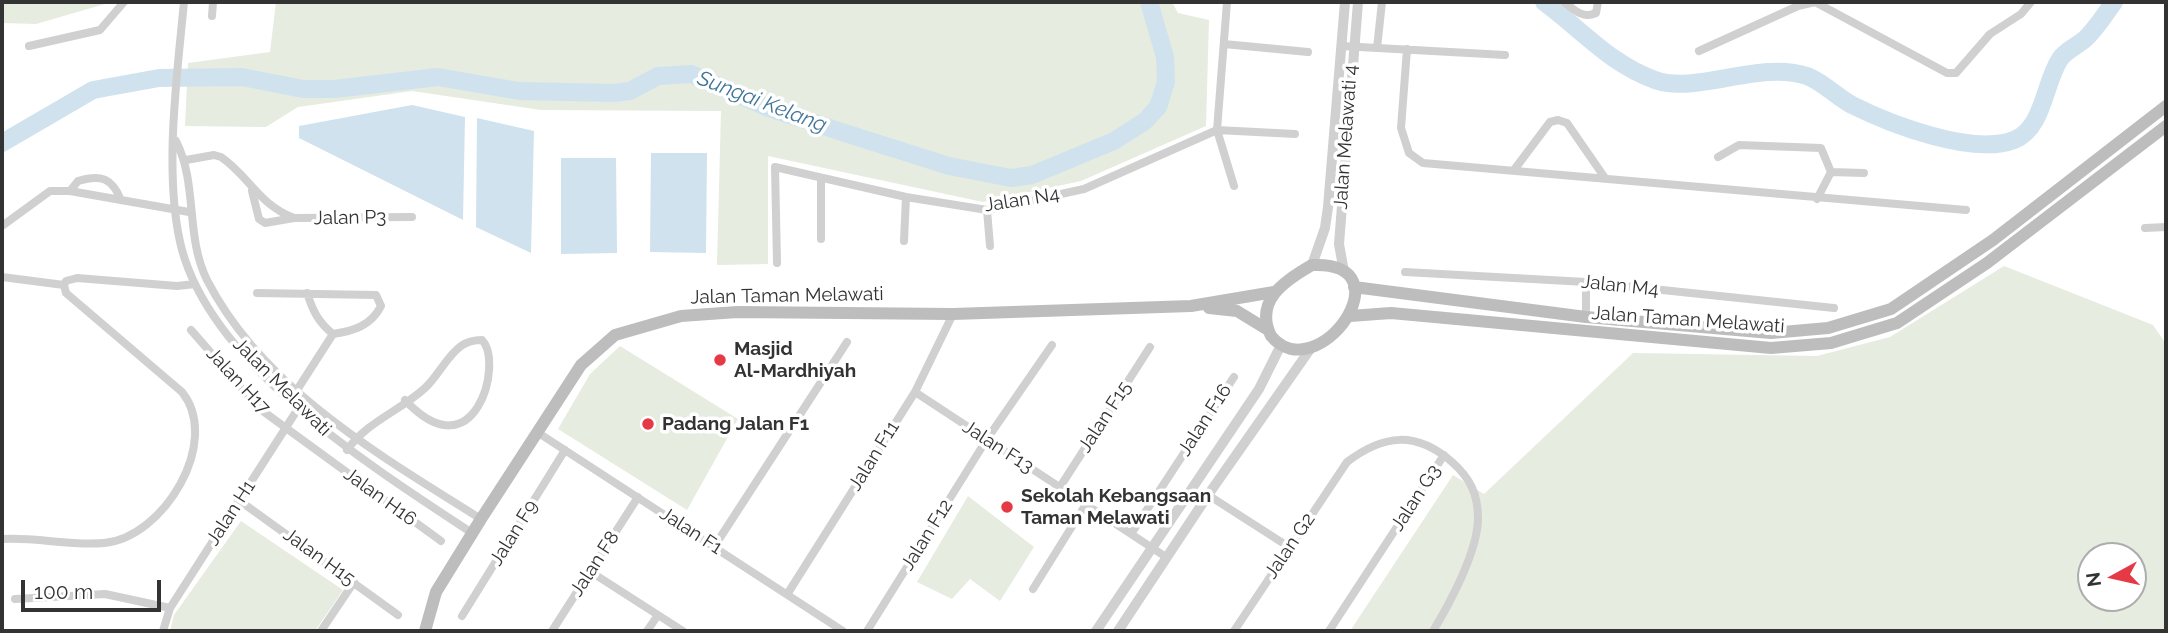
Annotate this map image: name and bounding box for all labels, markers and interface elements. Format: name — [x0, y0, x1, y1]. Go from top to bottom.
street label: Jalan Melawati 4 — [1330, 64, 1362, 210]
water label: Sungai Kelang — [694, 66, 830, 138]
street label: Jalan N4 — [983, 183, 1061, 217]
street label: Jalan P3 — [313, 206, 387, 230]
street label: Jalan M4 — [1580, 271, 1660, 301]
street label: Jalan Taman Melawati — [690, 283, 884, 309]
street label: Jalan Taman Melawati — [1591, 302, 1785, 338]
street label: Jalan Melawati — [228, 333, 336, 441]
place label: Masjid Al-Mardhiyah — [734, 338, 856, 382]
street label: Jalan H17 — [201, 343, 275, 419]
marker: Masjid Al-Mardhiyah — [712, 352, 728, 368]
street label: Jalan F15 — [1074, 377, 1136, 457]
street label: Jalan F16 — [1173, 380, 1237, 460]
place label: Padang Jalan F1 — [662, 413, 809, 435]
marker: Padang Jalan F1 — [640, 416, 656, 432]
street label: Jalan F13 — [958, 416, 1038, 478]
street label: Jalan F11 — [844, 417, 904, 495]
street label: Jalan G3 — [1386, 461, 1446, 535]
street label: Jalan H16 — [339, 463, 421, 531]
street label: Jalan H1 — [202, 476, 260, 550]
place label: Sekolah Kebangsaan Taman Melawati — [1021, 485, 1211, 529]
street label: Jalan F12 — [896, 495, 958, 575]
street label: Jalan F9 — [485, 496, 543, 570]
marker: Sekolah Kebangsaan Taman Melawati — [999, 499, 1015, 515]
street label: Jalan F1 — [656, 502, 726, 560]
street label: Jalan G2 — [1260, 509, 1320, 583]
street label: Jalan H15 — [279, 523, 359, 591]
street label: Jalan F8 — [565, 527, 625, 601]
north arrow — [2077, 542, 2147, 612]
scale bar — [24, 566, 164, 610]
text: N — [2081, 571, 2105, 588]
text: 100 m — [34, 579, 93, 604]

